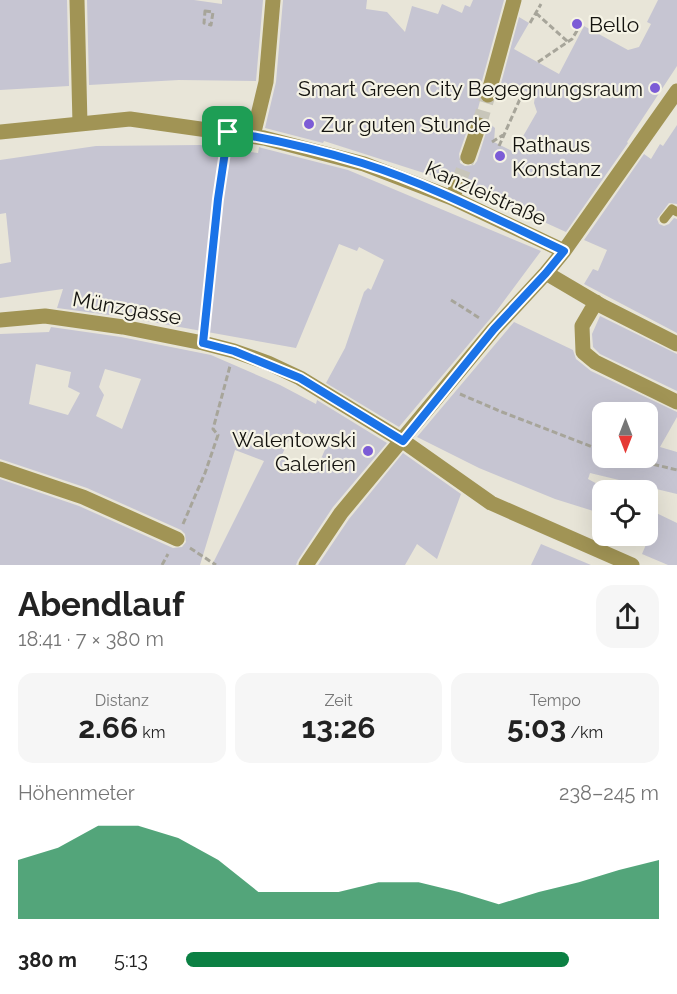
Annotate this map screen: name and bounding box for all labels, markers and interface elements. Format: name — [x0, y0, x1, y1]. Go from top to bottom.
place label: Bello — [589, 12, 639, 37]
marker: Bello — [570, 17, 584, 31]
place label: Smart Green City Begegnungsraum — [298, 76, 643, 101]
marker: Smart Green City Begegnungsraum — [648, 81, 662, 95]
pin — [202, 106, 253, 157]
place label: Zur guten Stunde — [321, 112, 491, 137]
icon: arrive — [211, 115, 244, 148]
marker: Zur guten Stunde — [302, 117, 316, 131]
place label: Rathaus Konstanz — [512, 132, 601, 181]
marker: Rathaus Konstanz — [493, 149, 507, 163]
street label: Kanzleistraße — [422, 155, 550, 231]
street label: Münzgasse — [71, 286, 183, 330]
north arrow — [592, 402, 658, 468]
map controls — [592, 402, 658, 546]
place label: Walentowski Galerien — [232, 427, 356, 476]
marker: Walentowski Galerien — [361, 444, 375, 458]
button: locate — [592, 480, 658, 546]
text: Abendlauf — [18, 585, 184, 624]
button: share — [596, 585, 659, 648]
text: 18:41 · 7 × 380 m — [18, 627, 164, 651]
text: Distanz — [95, 691, 149, 710]
text: Zeit — [324, 691, 353, 710]
text: Tempo — [529, 691, 581, 710]
text: 2.66 — [78, 710, 138, 745]
text: 13:26 — [301, 710, 376, 745]
text: 5:03 — [507, 710, 566, 745]
text: km — [138, 723, 166, 742]
text: /km — [566, 723, 603, 742]
text: Höhenmeter — [18, 781, 135, 805]
text: 238–245 m — [559, 781, 659, 805]
text: 380 m — [18, 948, 77, 972]
text: 5:13 — [114, 948, 148, 972]

